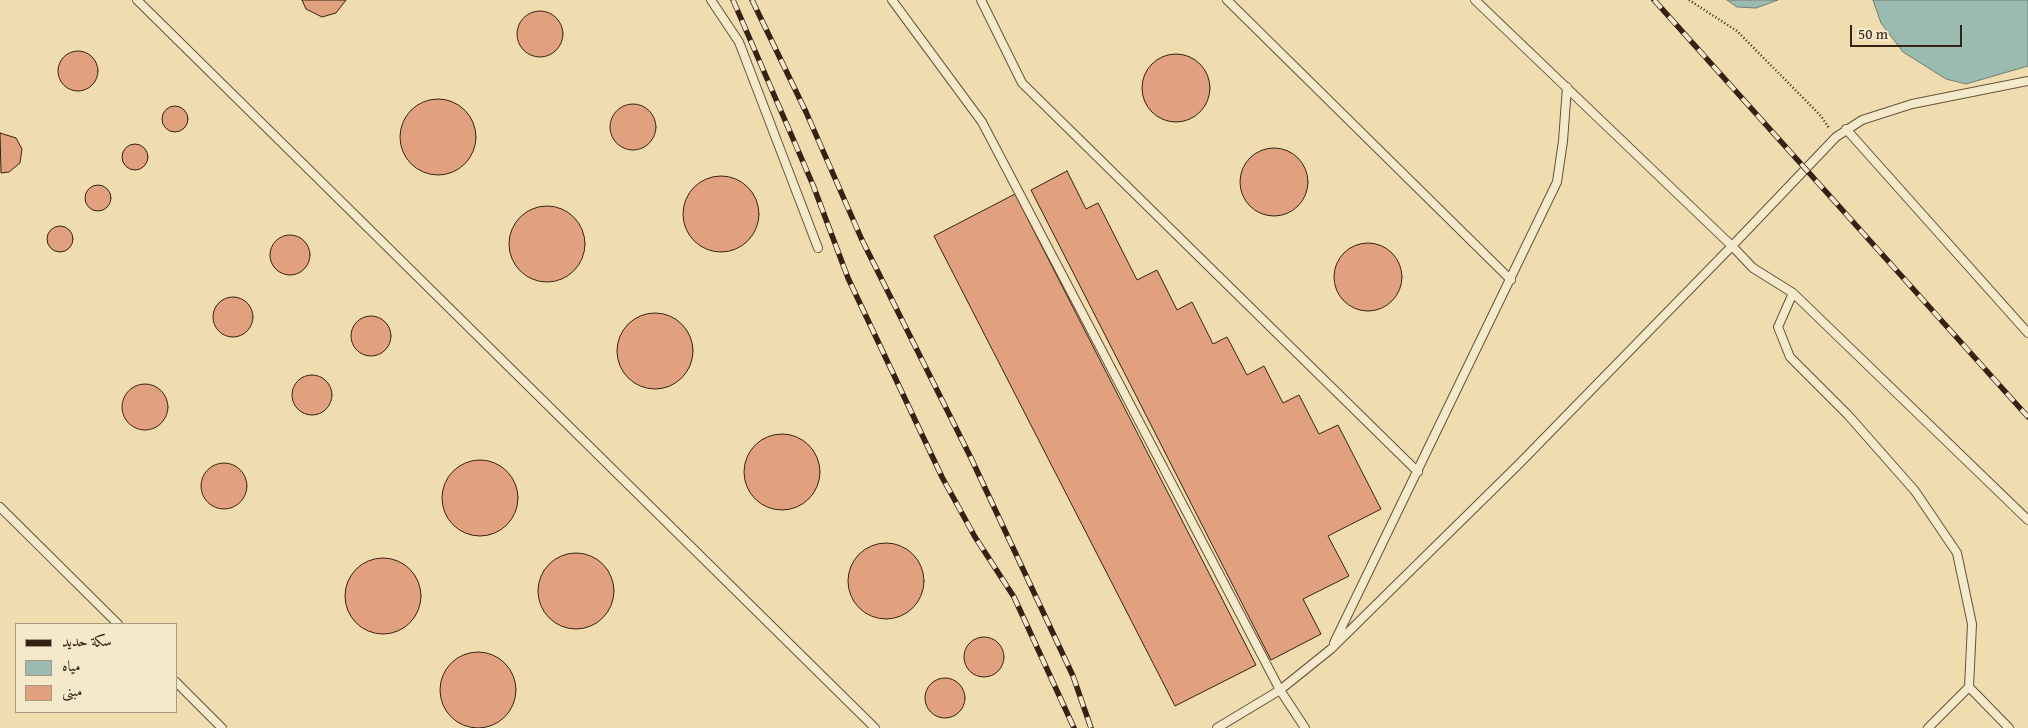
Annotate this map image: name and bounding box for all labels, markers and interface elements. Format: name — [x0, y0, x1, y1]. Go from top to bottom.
scale bar — [1853, 15, 1966, 47]
text: 50 m — [1858, 23, 1888, 44]
legend — [15, 623, 178, 713]
text: سكة حديد — [62, 630, 112, 651]
text: مياه — [62, 655, 80, 676]
text: مبنى — [62, 680, 82, 701]

